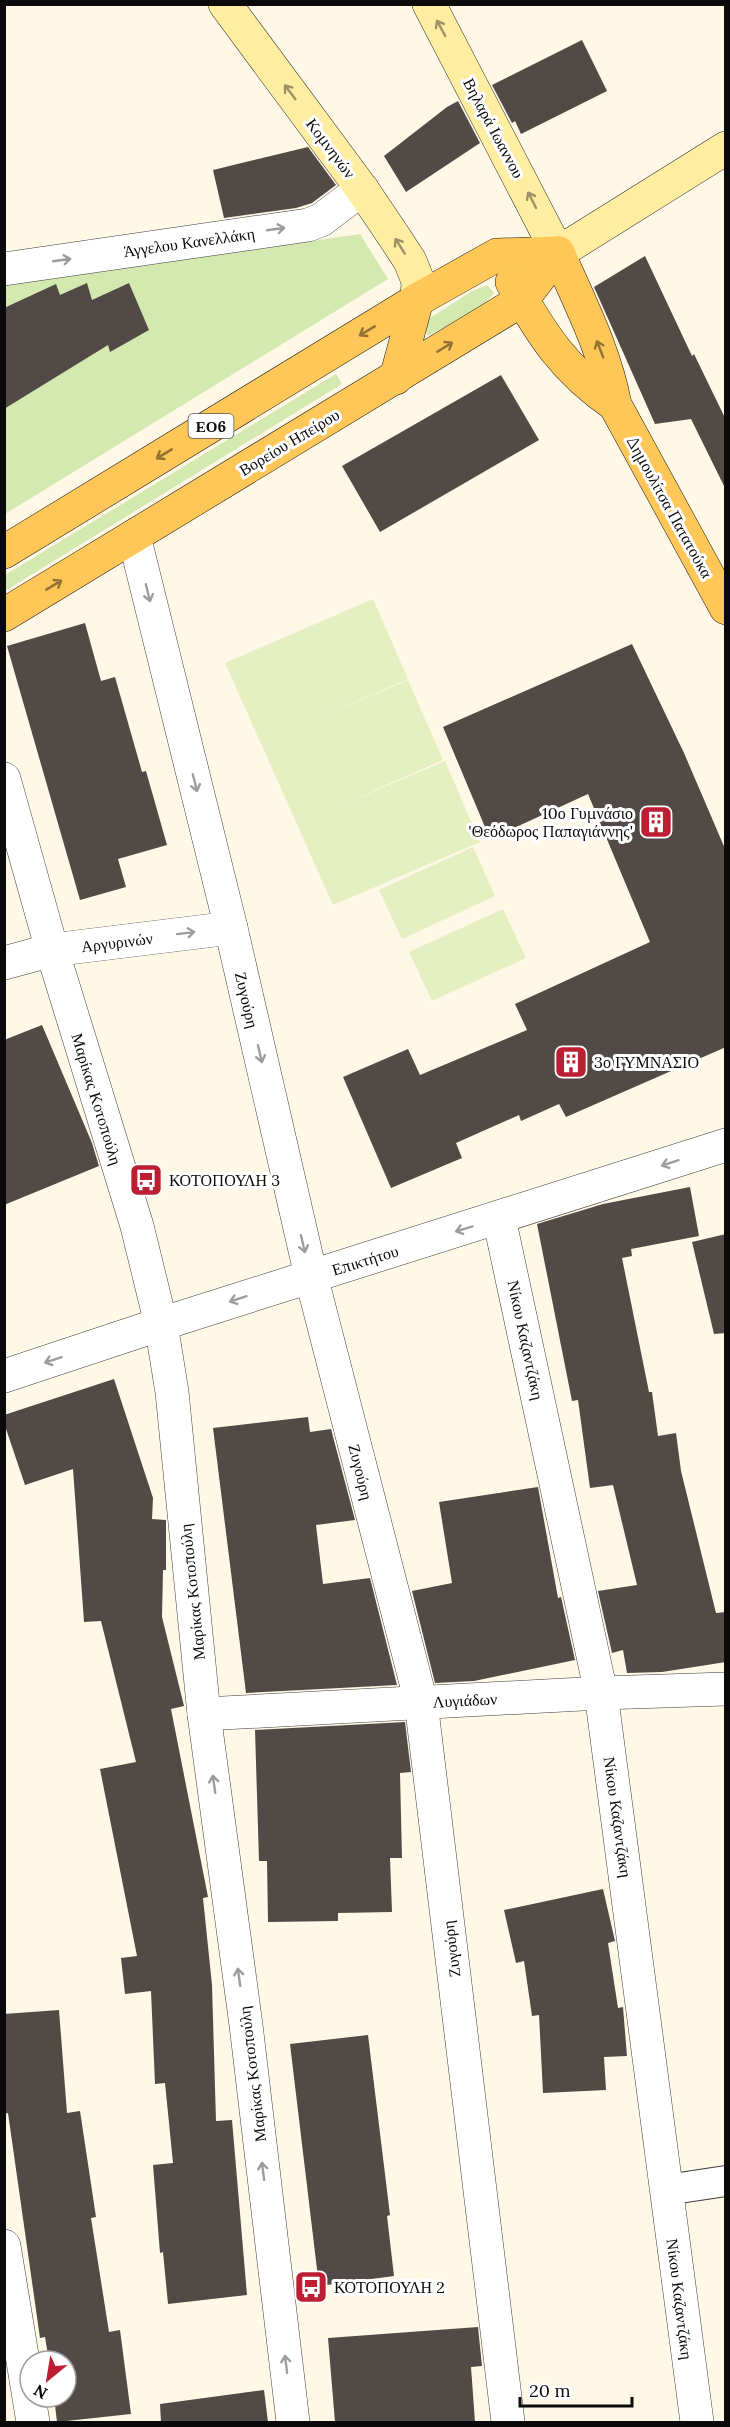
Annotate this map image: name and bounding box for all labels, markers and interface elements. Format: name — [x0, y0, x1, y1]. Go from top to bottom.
one-way arrow — [435, 19, 447, 37]
street label: Βηλαρά Ιωαννου — [459, 75, 529, 181]
one-way arrow — [283, 85, 296, 101]
street label: Κομνηνών — [302, 114, 360, 182]
one-way arrow — [525, 192, 537, 210]
street label: Άγγελου Κανελλάκη — [122, 223, 256, 261]
one-way arrow — [266, 224, 286, 235]
one-way arrow — [394, 238, 406, 255]
one-way arrow — [52, 255, 72, 266]
one-way arrow — [359, 325, 376, 337]
one-way arrow — [436, 340, 453, 352]
one-way arrow — [594, 340, 605, 359]
street label: Βορείου Ηπείρου — [235, 404, 343, 480]
road number: ΕΟ6 — [188, 414, 234, 438]
street label: Δημουλίτσα Πατατούκα — [623, 433, 718, 582]
one-way arrow — [156, 449, 173, 461]
one-way arrow — [46, 578, 63, 591]
one-way arrow — [143, 583, 155, 602]
one-way arrow — [189, 773, 201, 792]
place label: 10ο Γυμνάσιο 'Θεόδωρος Παπαγιάννης' — [468, 803, 633, 841]
building icon: 10ο Γυμνάσιο 'Θεόδωρος Παπαγιάννης' — [638, 804, 674, 840]
street label: Αργυρινών — [80, 928, 154, 956]
one-way arrow — [176, 928, 196, 939]
street label: Ζυγούρη — [231, 970, 263, 1030]
street label: Μαρίκας Κοτοπούλη — [67, 1031, 127, 1167]
one-way arrow — [254, 1044, 266, 1063]
building icon: 3ο ΓΥΜΝΑΣΙΟ — [553, 1044, 589, 1080]
place label: 3ο ΓΥΜΝΑΣΙΟ — [594, 1052, 699, 1072]
one-way arrow — [661, 1158, 680, 1169]
bus stop icon: ΚΟΤΟΠΟΥΛΗ 3 — [128, 1162, 164, 1198]
place label: ΚΟΤΟΠΟΥΛΗ 3 — [169, 1170, 280, 1190]
one-way arrow — [455, 1224, 474, 1235]
one-way arrow — [298, 1234, 310, 1253]
street label: Επικτήτου — [329, 1240, 401, 1280]
street label: Νίκου Καζαντζάκη — [504, 1278, 548, 1402]
one-way arrow — [229, 1295, 248, 1306]
one-way arrow — [44, 1355, 63, 1366]
street label: Ζυγούρη — [344, 1442, 378, 1502]
street label: Μαρίκας Κοτοπούλη — [175, 1523, 209, 1661]
street label: Λυγιάδων — [432, 1688, 498, 1712]
street label: Νίκου Καζαντζάκη — [600, 1755, 636, 1879]
one-way arrow — [208, 1775, 219, 1794]
street label: Ζυγούρη — [438, 1919, 464, 1979]
one-way arrow — [234, 1968, 245, 1988]
street label: Μαρίκας Κοτοπούλη — [234, 2005, 270, 2143]
one-way arrow — [257, 2161, 268, 2181]
street label: Νίκου Καζαντζάκη — [663, 2237, 697, 2361]
bus stop icon: ΚΟΤΟΠΟΥΛΗ 2 — [293, 2269, 329, 2305]
place label: ΚΟΤΟΠΟΥΛΗ 2 — [334, 2277, 445, 2297]
north arrow — [18, 2349, 78, 2409]
one-way arrow — [280, 2355, 291, 2375]
scale bar — [520, 2370, 632, 2408]
text: 20 m — [529, 2379, 571, 2402]
text: N — [30, 2380, 51, 2404]

